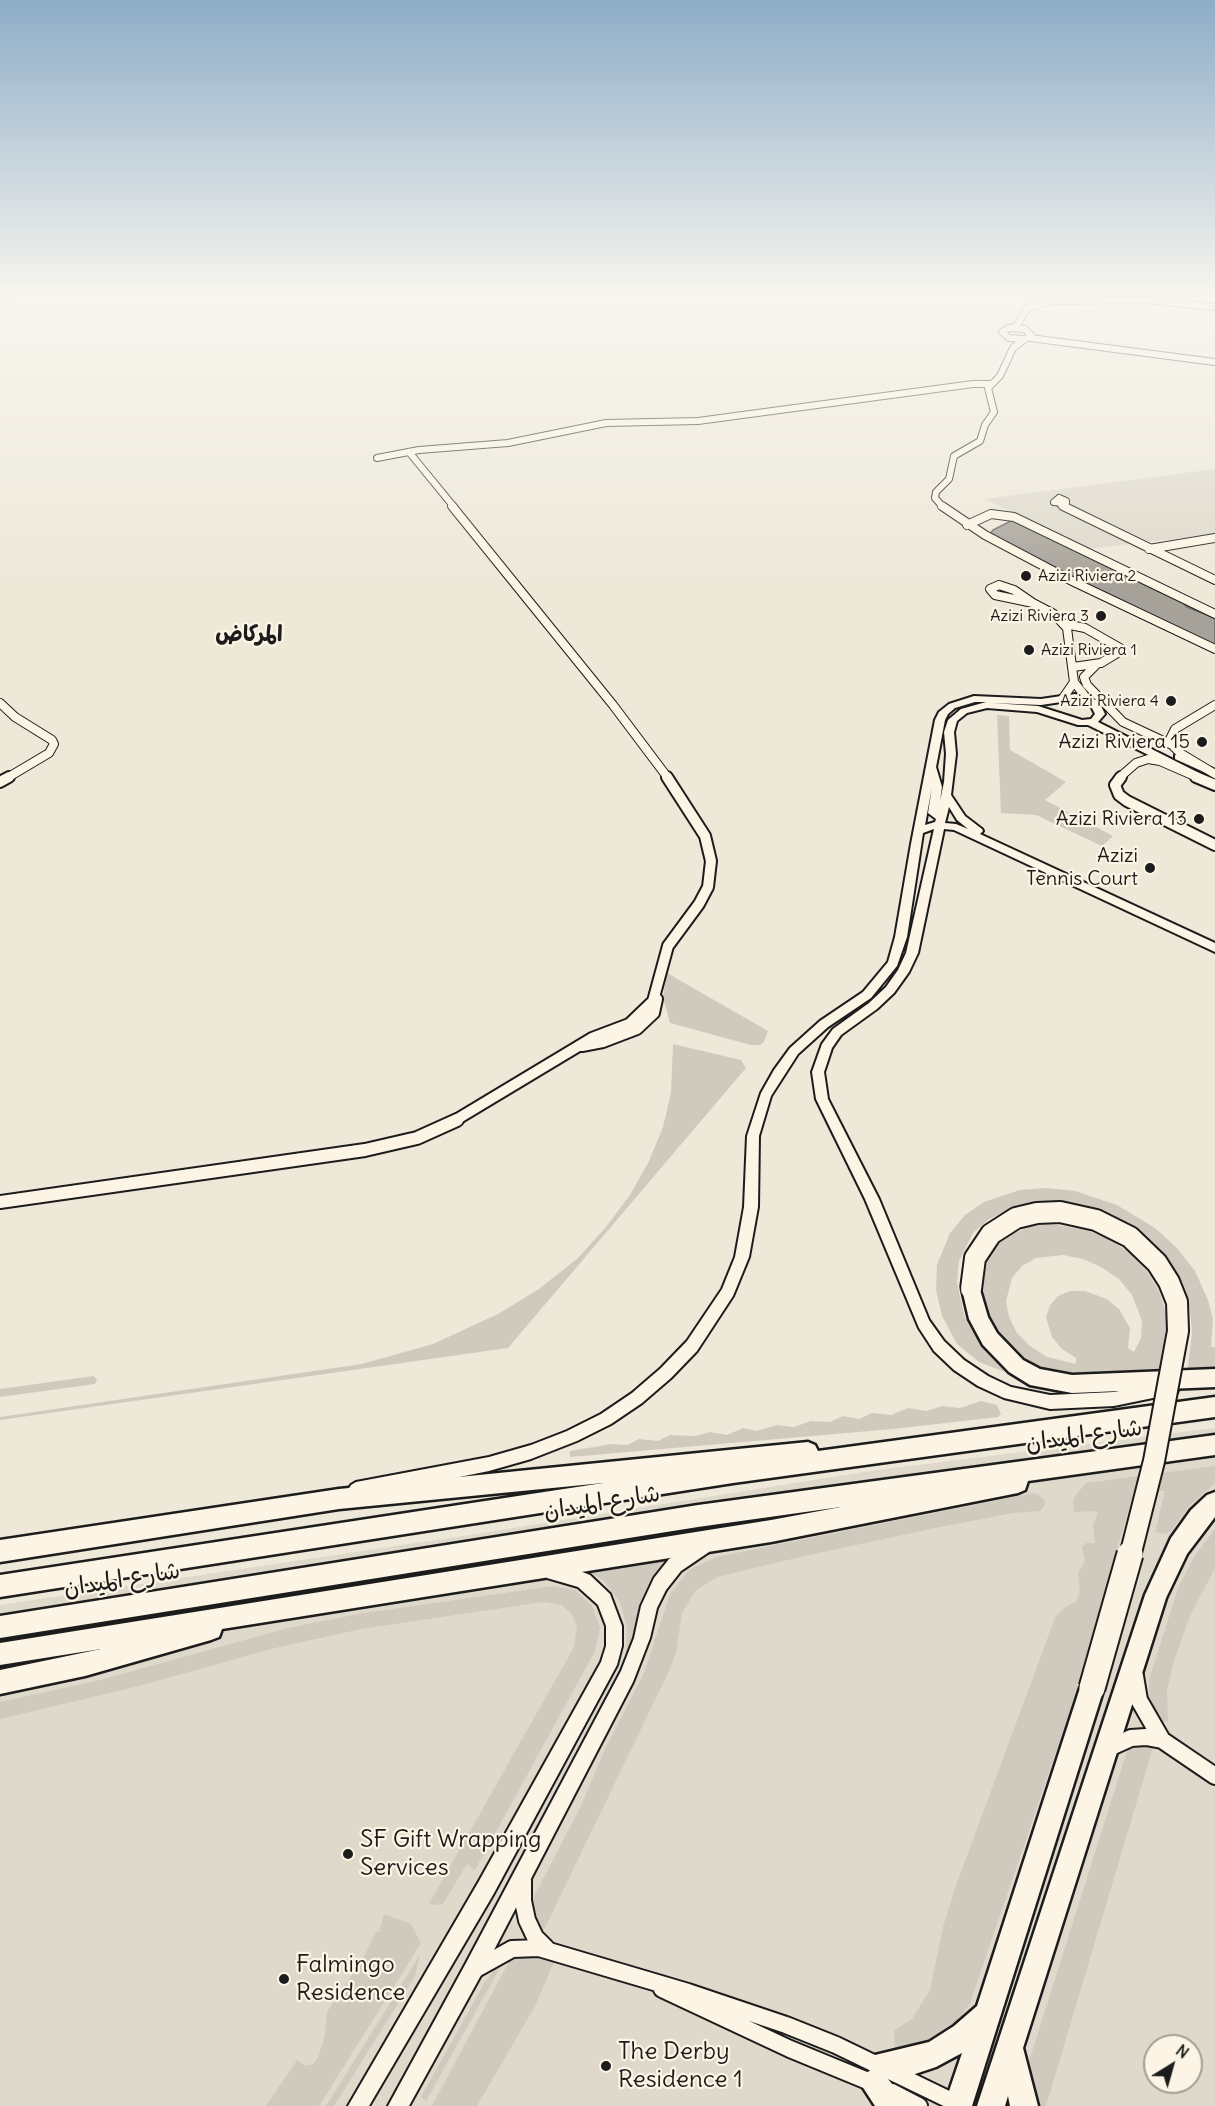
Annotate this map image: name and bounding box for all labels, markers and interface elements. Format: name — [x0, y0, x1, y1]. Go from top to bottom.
place label: Azizi Riviera 2 — [1038, 566, 1136, 586]
marker: Azizi Riviera 2 — [1019, 569, 1033, 583]
place label: Azizi Riviera 3 — [990, 606, 1089, 626]
marker: Azizi Riviera 3 — [1094, 609, 1108, 623]
district label: المركاض — [215, 622, 283, 648]
place label: Azizi Riviera 1 — [1041, 640, 1137, 660]
marker: Azizi Riviera 1 — [1022, 643, 1036, 657]
place label: Azizi Riviera 4 — [1060, 691, 1159, 711]
marker: Azizi Riviera 4 — [1164, 694, 1178, 708]
place label: Azizi Riviera 15 — [1059, 730, 1190, 754]
marker: Azizi Riviera 15 — [1195, 735, 1209, 749]
place label: Azizi Riviera 13 — [1056, 807, 1187, 831]
marker: Azizi Riviera 13 — [1192, 812, 1206, 826]
place label: Azizi Tennis Court — [1026, 844, 1138, 891]
marker: Azizi Tennis Court — [1143, 861, 1157, 875]
street label: شارع الميدان — [1024, 1414, 1144, 1458]
street label: شارع الميدان — [542, 1480, 662, 1526]
street label: شارع الميدان — [62, 1557, 182, 1603]
place label: SF Gift Wrapping Services — [360, 1826, 541, 1882]
marker: SF Gift Wrapping Services — [341, 1847, 355, 1861]
place label: Falmingo Residence — [296, 1951, 406, 2007]
marker: Falmingo Residence — [277, 1972, 291, 1986]
north arrow — [1143, 2034, 1203, 2094]
place label: The Derby Residence 1 — [618, 2038, 743, 2094]
text: N — [1172, 2040, 1193, 2063]
marker: The Derby Residence 1 — [599, 2059, 613, 2073]

